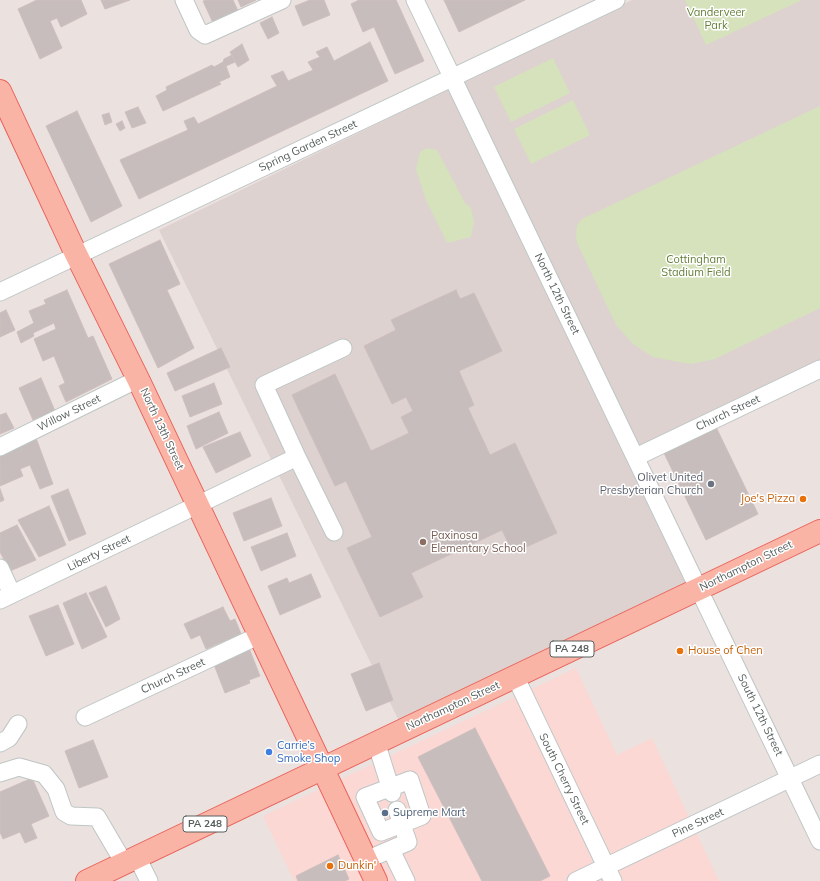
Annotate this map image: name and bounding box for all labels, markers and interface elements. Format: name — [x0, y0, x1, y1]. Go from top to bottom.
park label: Vanderveer Park — [687, 6, 745, 32]
street label: Spring Garden Street — [257, 117, 359, 175]
street label: North 12th Street — [532, 251, 582, 337]
park label: Cottingham Stadium Field — [661, 253, 731, 279]
street label: North 13th Street — [137, 386, 187, 472]
street label: Willow Street — [35, 392, 103, 434]
street label: Church Street — [694, 392, 762, 434]
place label: Olivet United Presbyterian Church — [600, 471, 703, 497]
marker: Olivet United Presbyterian Church — [706, 479, 716, 489]
place label: Joe's Pizza — [741, 492, 795, 506]
marker: Joe's Pizza — [798, 494, 808, 504]
place label: Paxinosa Elementary School — [431, 529, 526, 555]
street label: Liberty Street — [65, 532, 133, 574]
marker: Paxinosa Elementary School — [418, 537, 428, 547]
street label: Northampton Street — [697, 538, 795, 594]
road number: PA 248 — [550, 641, 594, 657]
place label: House of Chen — [688, 644, 763, 658]
marker: House of Chen — [675, 646, 685, 656]
street label: Church Street — [139, 655, 207, 697]
street label: South 12th Street — [734, 672, 786, 758]
street label: Northampton Street — [404, 679, 502, 733]
street label: South Cherry Street — [536, 731, 592, 827]
place label: Carrie’s Smoke Shop — [277, 739, 340, 765]
marker: Carrie’s Smoke Shop — [264, 747, 274, 757]
street label: Pine Street — [670, 805, 726, 841]
place label: Supreme Mart — [393, 806, 465, 820]
marker: Supreme Mart — [380, 808, 390, 818]
road number: PA 248 — [183, 816, 227, 832]
place label: Dunkin' — [338, 859, 376, 873]
marker: Dunkin' — [325, 861, 335, 871]

